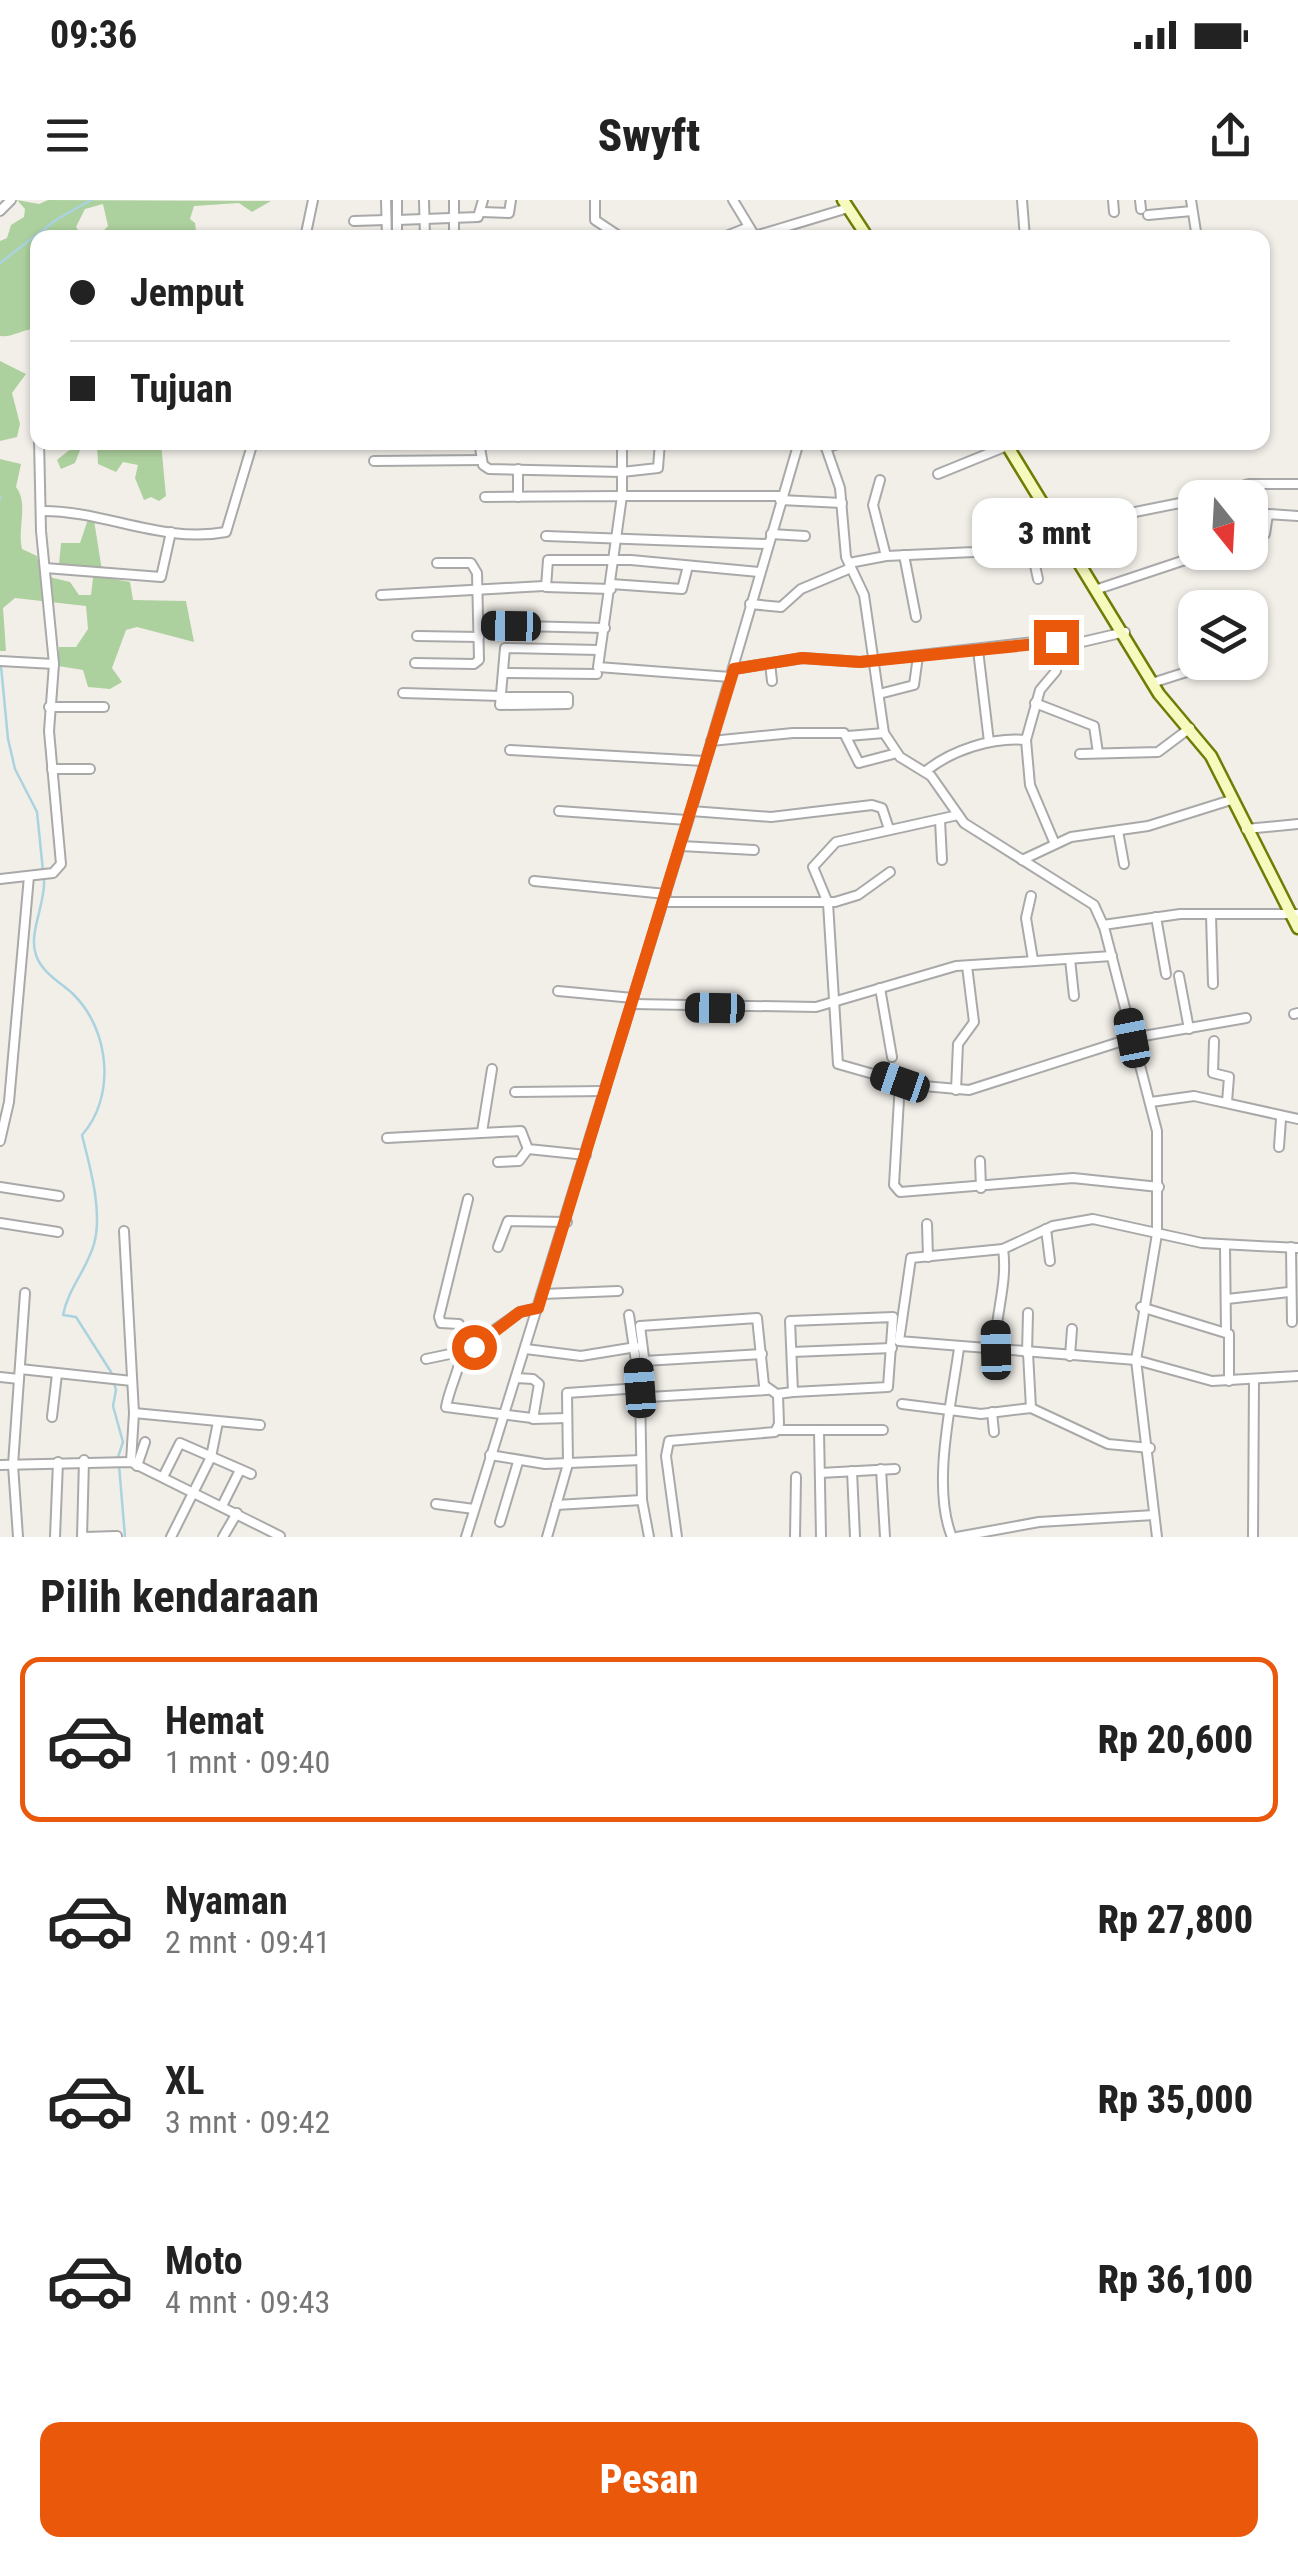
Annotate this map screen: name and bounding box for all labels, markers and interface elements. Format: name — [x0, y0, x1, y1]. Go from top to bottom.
text: 09:36 — [50, 13, 137, 57]
icon: menu — [40, 108, 95, 163]
icon: share — [1203, 108, 1258, 163]
text: Swyft — [598, 109, 700, 162]
text: Jemput — [130, 271, 244, 315]
text: Tujuan — [130, 367, 233, 411]
north arrow — [1178, 480, 1268, 570]
map controls — [1178, 480, 1268, 680]
callout: 3 mnt — [974, 497, 1138, 567]
text: 3 mnt — [1018, 514, 1091, 552]
button: layers — [1178, 590, 1268, 680]
car — [481, 610, 541, 642]
route end — [1034, 620, 1079, 665]
car — [685, 992, 745, 1024]
car — [1112, 1006, 1152, 1070]
car — [867, 1058, 933, 1106]
car — [980, 1320, 1012, 1380]
route start — [452, 1325, 497, 1370]
car — [623, 1357, 657, 1419]
text: Pilih kendaraan — [40, 1570, 319, 1623]
icon: car — [45, 1695, 135, 1785]
text: Hemat — [165, 1699, 264, 1743]
text: Rp 20,600 — [1098, 1718, 1253, 1762]
text: 1 mnt · 09:40 — [165, 1743, 330, 1781]
icon: car — [45, 1875, 135, 1965]
text: Nyaman — [165, 1879, 288, 1923]
text: Rp 27,800 — [1098, 1898, 1253, 1942]
text: 2 mnt · 09:41 — [165, 1923, 330, 1961]
icon: car — [45, 2055, 135, 2145]
text: XL — [165, 2059, 204, 2103]
text: Rp 35,000 — [1098, 2078, 1253, 2122]
text: 3 mnt · 09:42 — [165, 2103, 330, 2141]
icon: car — [45, 2235, 135, 2325]
text: Moto — [165, 2239, 243, 2283]
text: Rp 36,100 — [1098, 2258, 1253, 2302]
text: 4 mnt · 09:43 — [165, 2283, 330, 2321]
button: Pesan — [40, 2422, 1258, 2537]

